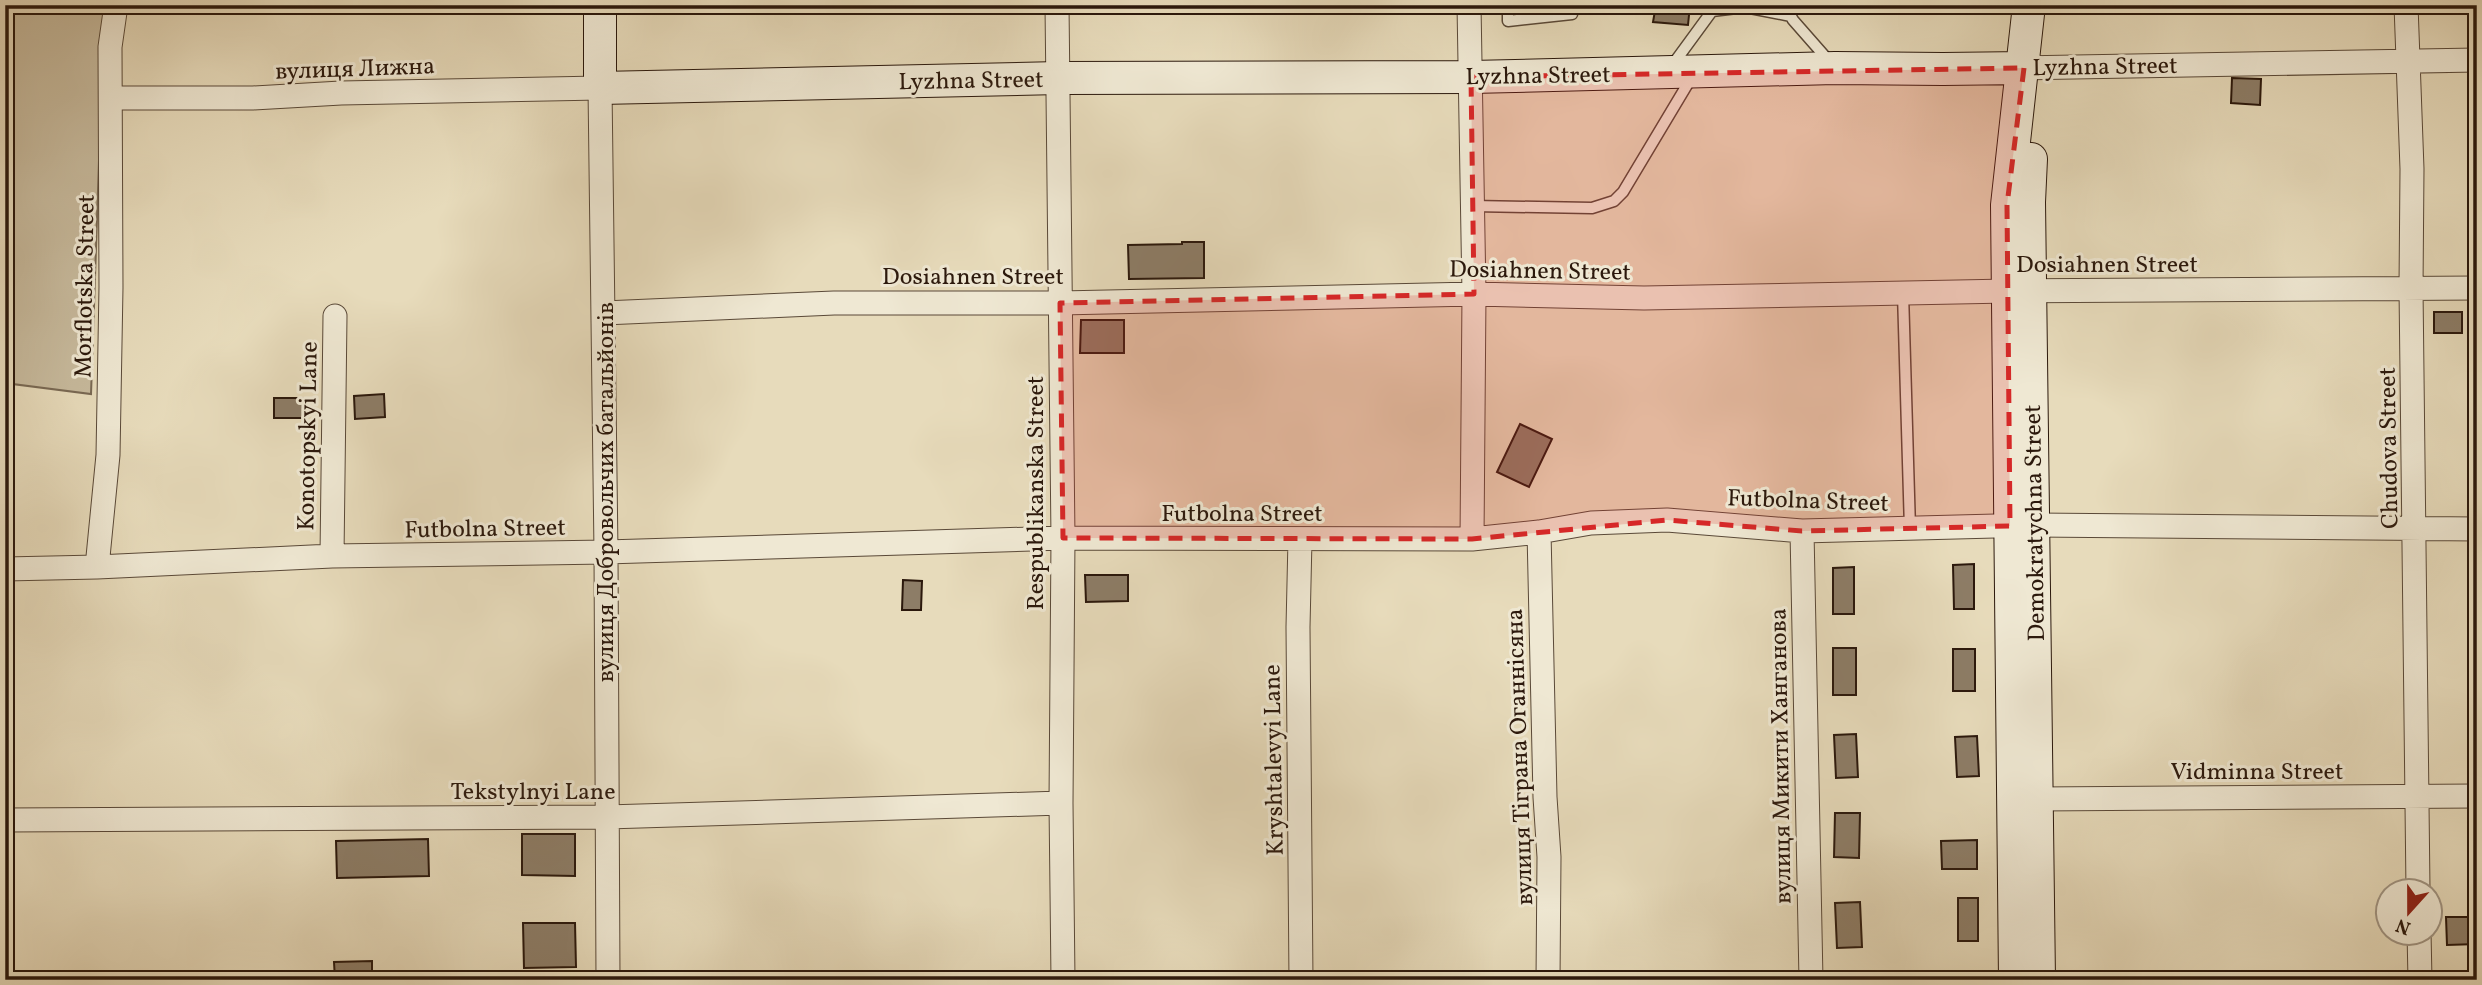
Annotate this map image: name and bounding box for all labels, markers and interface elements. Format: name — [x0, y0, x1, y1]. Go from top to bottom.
street label: вулиця Лижна — [275, 50, 436, 90]
street label: Lyzhna Street — [2032, 50, 2178, 86]
street label: Lyzhna Street — [1465, 59, 1611, 95]
street label: Lyzhna Street — [898, 64, 1044, 100]
street label: Morflotska Street — [67, 194, 105, 378]
street label: Dosiahnen Street — [2016, 249, 2198, 283]
street label: Dosiahnen Street — [1449, 253, 1631, 291]
street label: Dosiahnen Street — [882, 261, 1064, 295]
street label: вулиця Добровольчих батальйонів — [590, 302, 624, 682]
street label: Konotopskyi Lane — [290, 341, 328, 531]
street label: Chudova Street — [2372, 367, 2408, 529]
street label: Respublikanska Street — [1020, 376, 1054, 610]
street label: Demokratychna Street — [2017, 404, 2055, 642]
street label: Futbolna Street — [1727, 482, 1889, 522]
street label: Futbolna Street — [1161, 498, 1323, 532]
street label: Futbolna Street — [404, 512, 566, 548]
street label: вулиця Тіграна Оганнісяна — [1499, 608, 1543, 906]
street label: вулиця Микити Ханганова — [1762, 608, 1802, 904]
street label: Kryshtalevyi Lane — [1256, 664, 1294, 856]
street label: Vidminna Street — [2171, 756, 2343, 790]
street label: Tekstylnyi Lane — [450, 776, 616, 810]
north arrow — [2374, 876, 2444, 946]
text: N — [2392, 911, 2415, 941]

